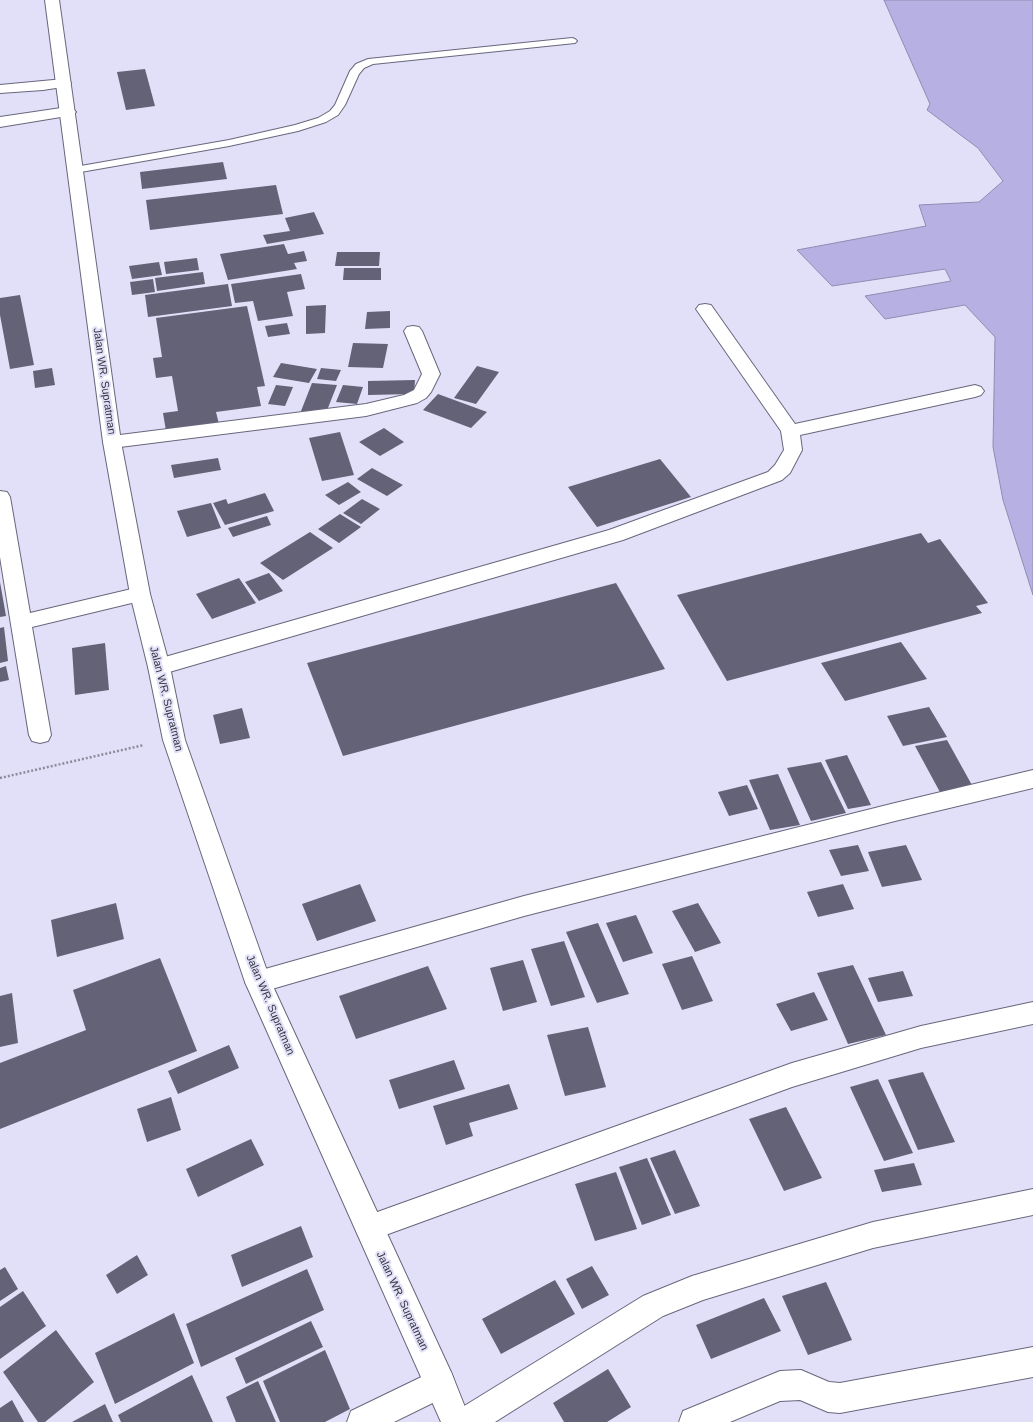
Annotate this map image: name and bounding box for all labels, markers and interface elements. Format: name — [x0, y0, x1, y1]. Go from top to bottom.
street label: Jalan WR. Supratman — [90, 327, 118, 435]
street label: Jalan WR. Supratman — [147, 645, 185, 753]
street label: Jalan WR. Supratman — [243, 953, 297, 1057]
street label: Jalan WR. Supratman — [373, 1249, 431, 1353]

